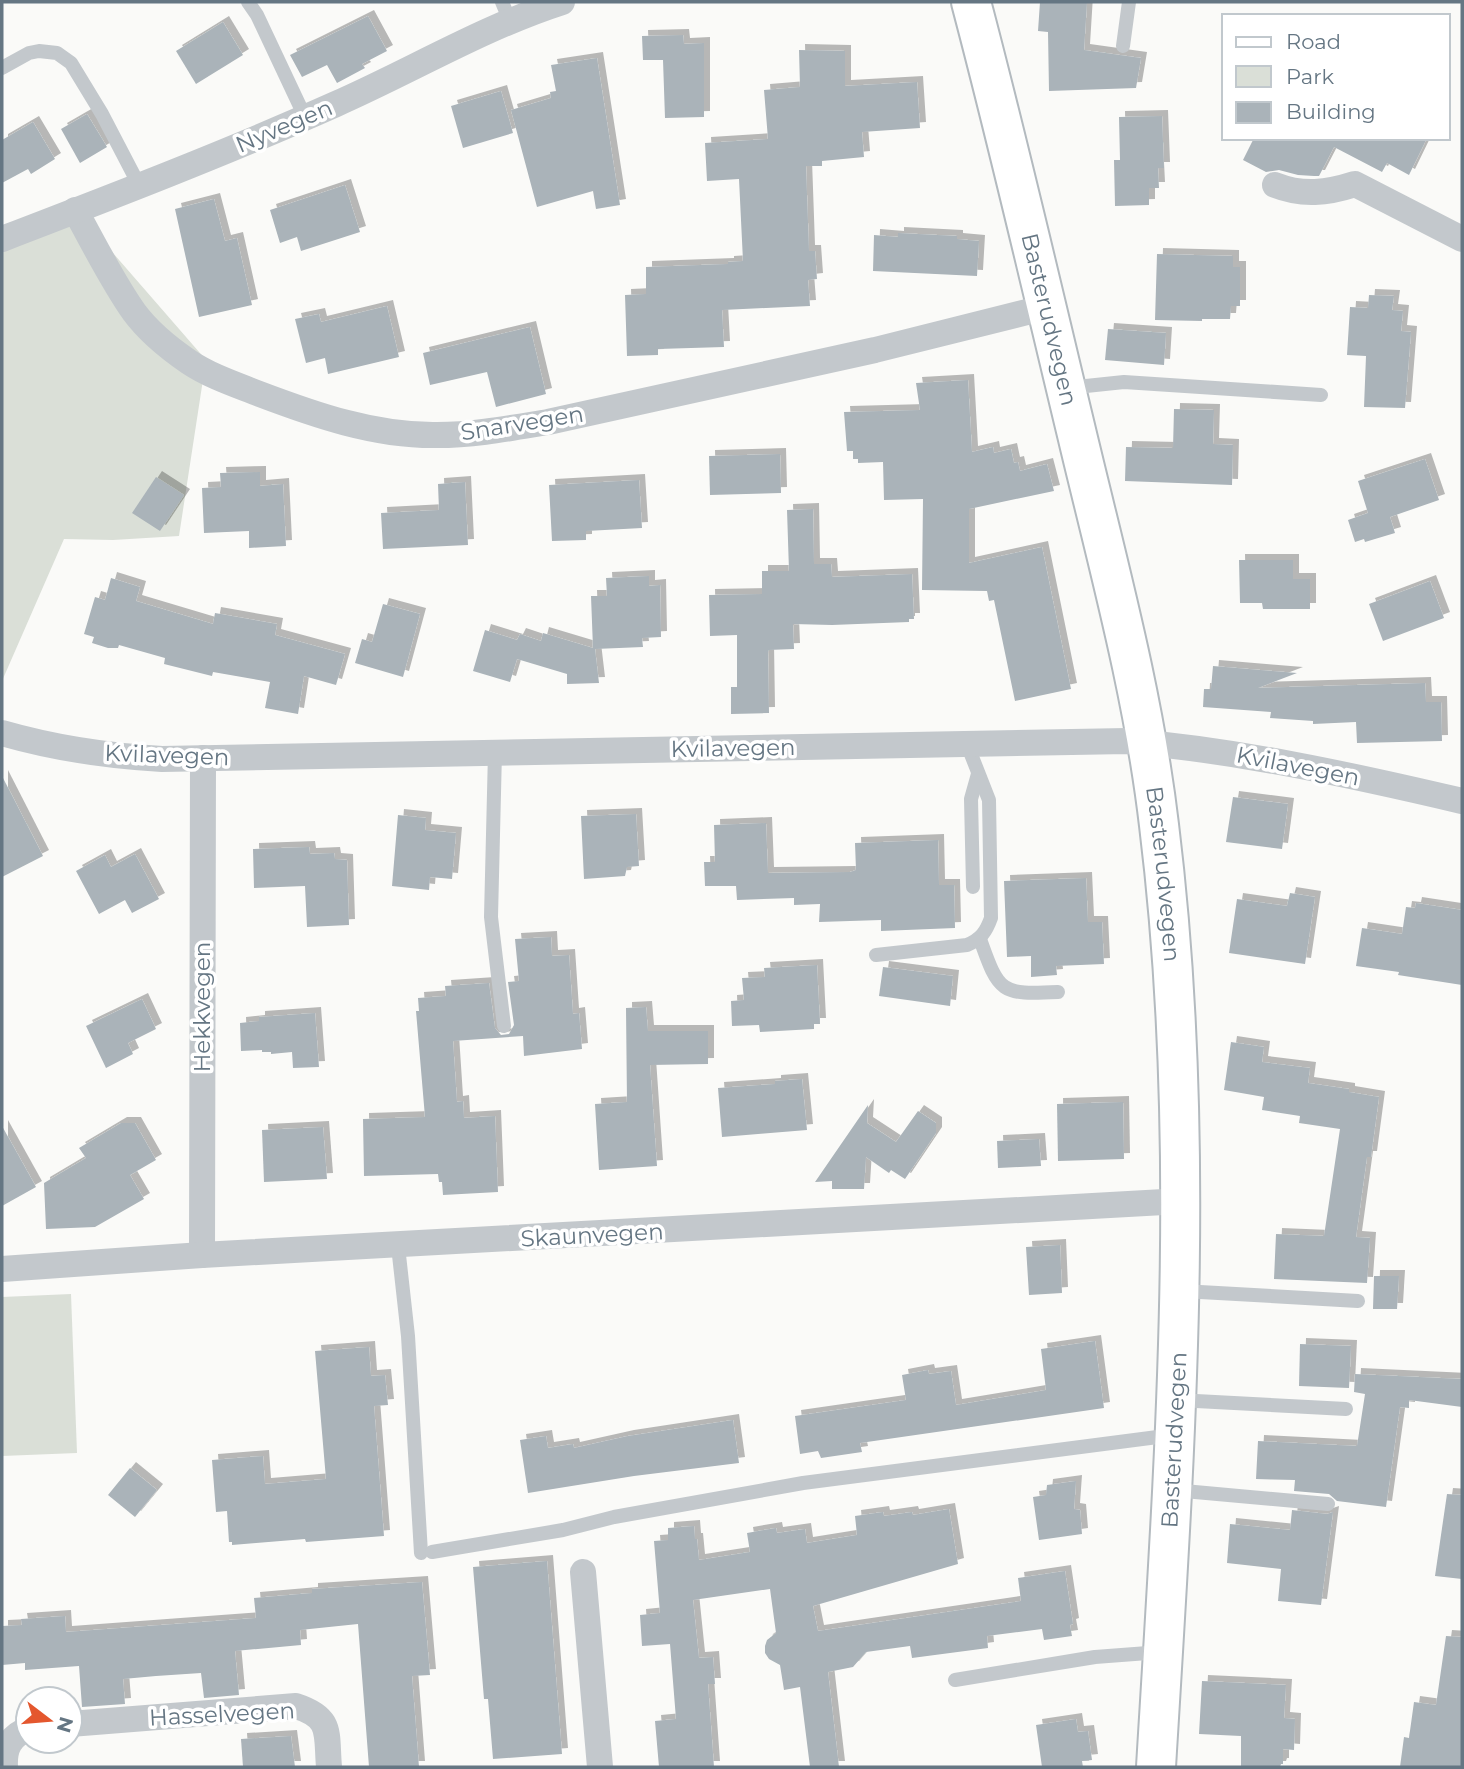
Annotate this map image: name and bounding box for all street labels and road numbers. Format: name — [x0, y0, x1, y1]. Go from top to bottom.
street label: Nyvegen — [231, 93, 337, 159]
street label: Basterudvegen — [1015, 230, 1084, 408]
street label: Snarvegen — [459, 399, 585, 447]
street label: Kvilavegen — [670, 733, 796, 763]
street label: Kvilavegen — [104, 739, 230, 771]
street label: Kvilavegen — [1234, 740, 1362, 792]
street label: Basterudvegen — [1140, 785, 1186, 963]
street label: Hekkvegen — [188, 942, 216, 1072]
street label: Skaunvegen — [520, 1217, 664, 1253]
street label: Basterudvegen — [1155, 1351, 1193, 1529]
street label: Hasselvegen — [148, 1696, 296, 1732]

